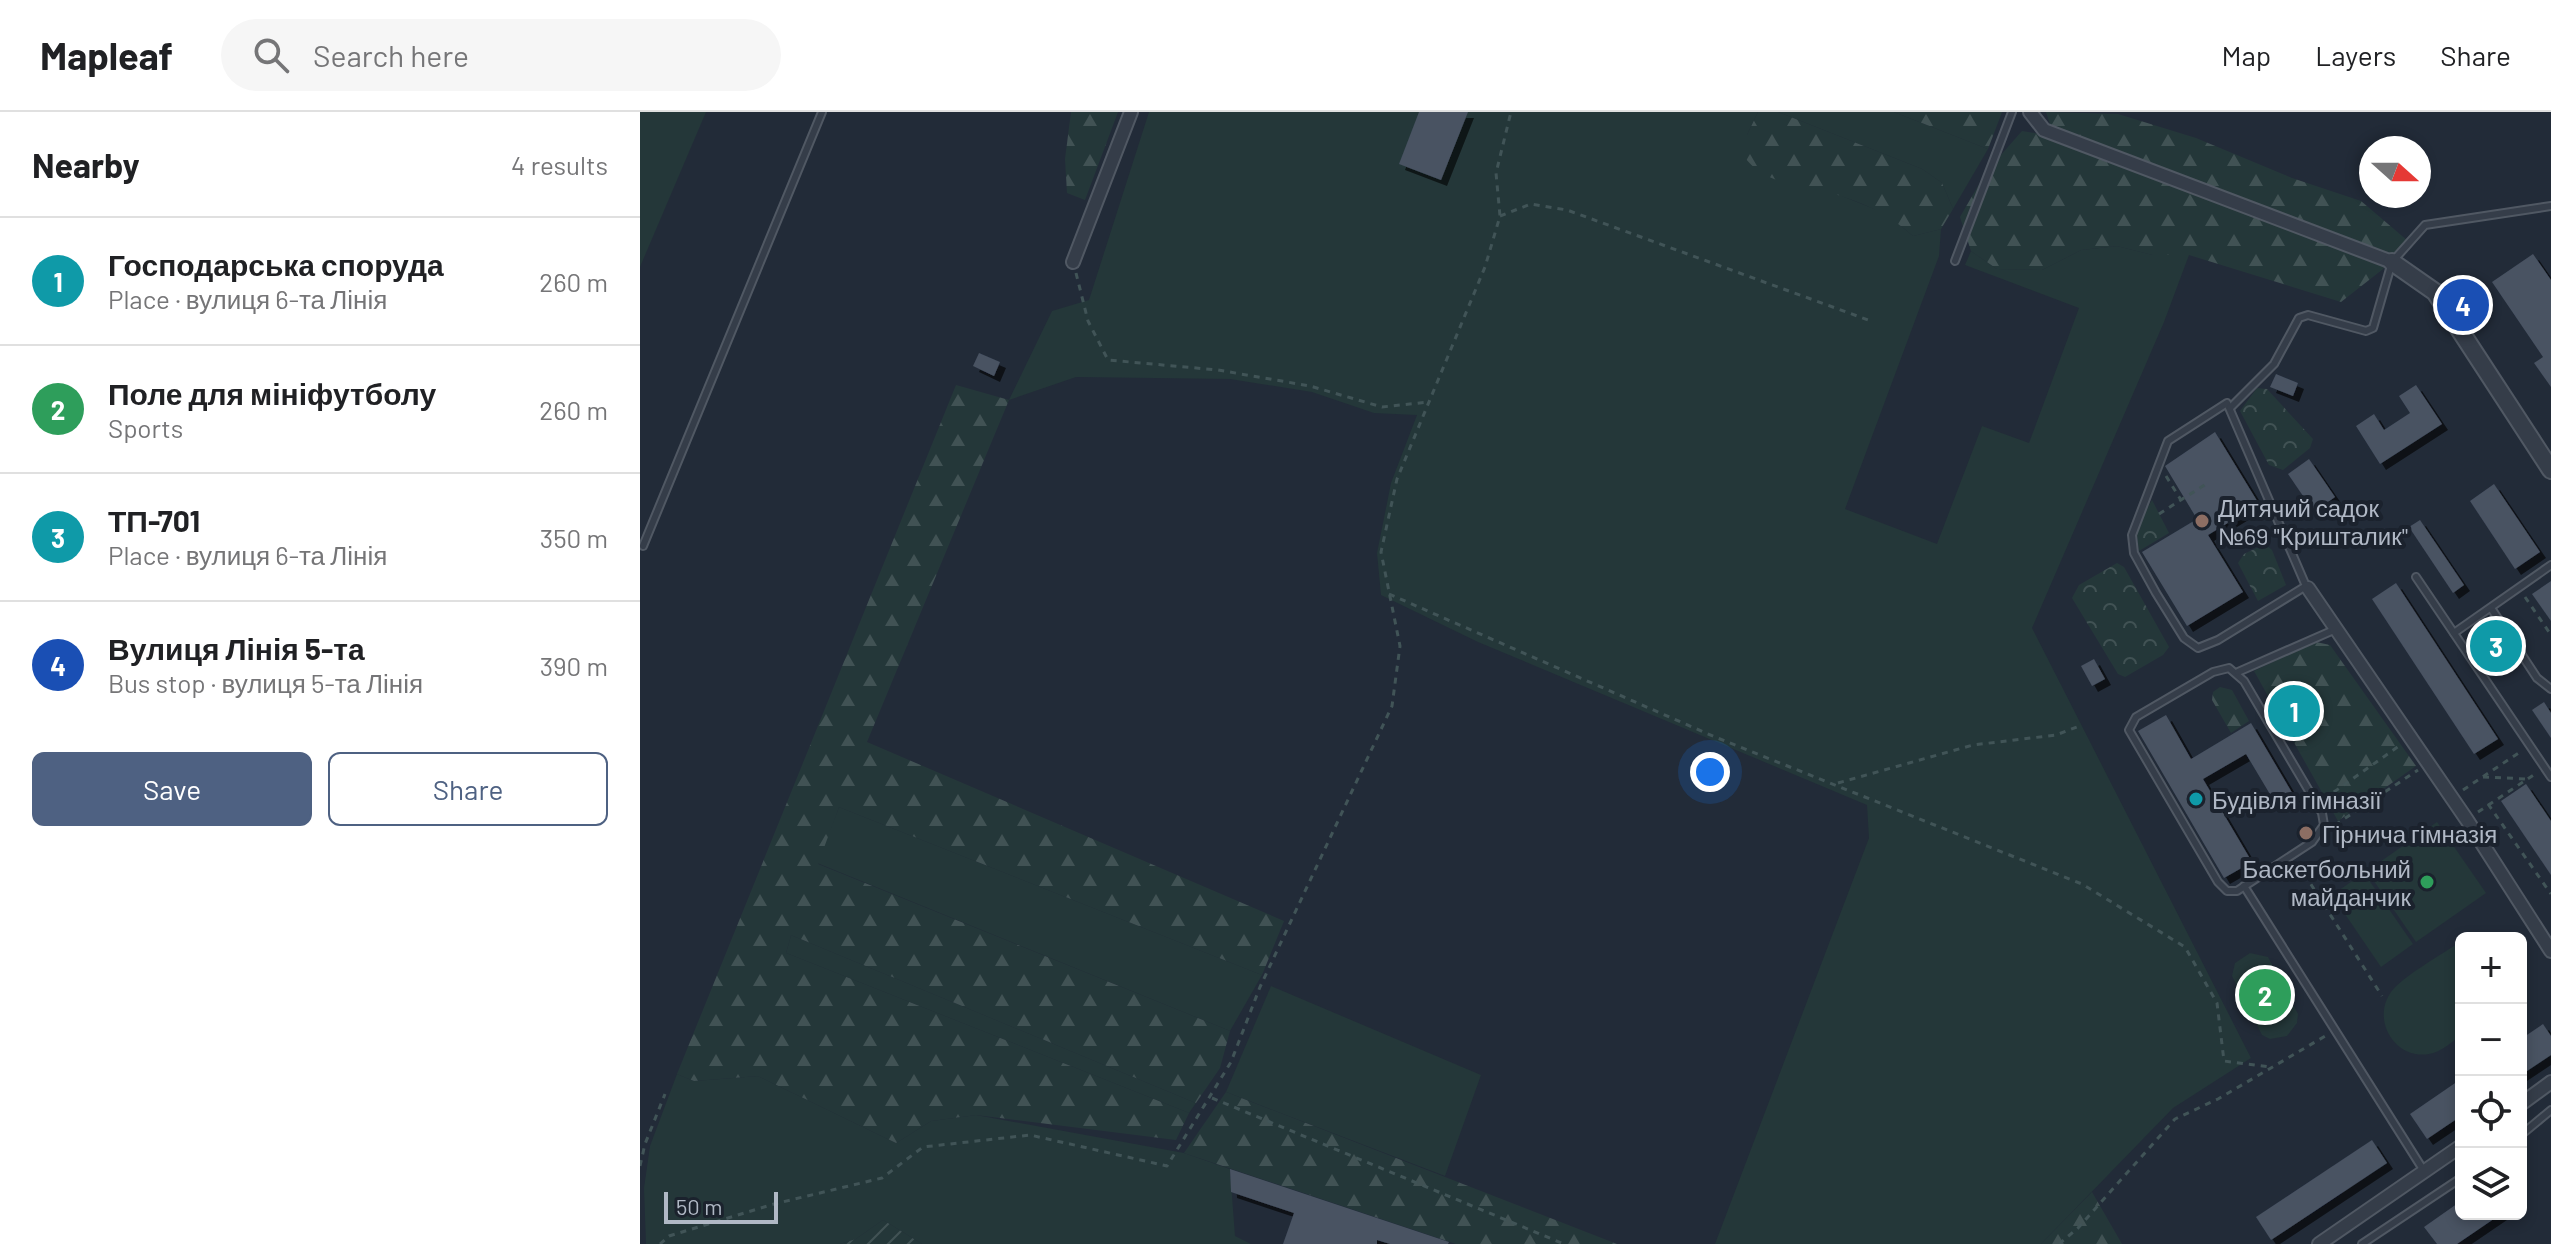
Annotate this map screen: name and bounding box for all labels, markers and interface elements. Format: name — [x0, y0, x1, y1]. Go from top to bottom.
search box — [221, 19, 781, 91]
text: Mapleaf — [40, 32, 173, 78]
icon: search — [249, 33, 293, 77]
text: Search here — [313, 37, 469, 73]
text: Map — [2221, 38, 2271, 72]
text: Layers — [2315, 38, 2396, 72]
text: Share — [2440, 38, 2511, 72]
north arrow — [2359, 136, 2431, 208]
text: Nearby — [32, 144, 140, 185]
text: 4 results — [511, 149, 608, 180]
text: Господарська споруда — [108, 246, 444, 282]
text: 1 — [53, 266, 63, 297]
text: 260 m — [539, 266, 608, 297]
pin: 4 — [2437, 275, 2489, 335]
text: Place · вулиця 6-та Лінія — [108, 283, 387, 314]
text: Поле для мініфутболу — [108, 375, 436, 411]
text: 2 — [51, 394, 65, 425]
text: 260 m — [539, 394, 608, 425]
text: Sports — [108, 412, 183, 443]
place label: Дитячий садок №69 "Кришталик" — [2218, 493, 2408, 550]
text: ТП-701 — [108, 502, 200, 538]
marker: Дитячий садок №69 "Кришталик" — [2193, 512, 2211, 530]
text: 3 — [51, 522, 65, 553]
text: 350 m — [540, 522, 608, 553]
text: Place · вулиця 6-та Лінія — [108, 539, 387, 570]
pin: 3 — [2470, 616, 2522, 676]
text: Вулиця Лінія 5-та — [108, 630, 365, 666]
text: 4 — [50, 650, 66, 681]
text: 390 m — [540, 650, 608, 681]
text: Bus stop · вулиця 5-та Лінія — [108, 667, 423, 698]
pin: 1 — [2268, 681, 2320, 741]
button: Save — [32, 752, 312, 826]
button: Share — [328, 752, 608, 826]
your location — [1690, 752, 1730, 792]
place label: Будівля гімназії — [2212, 785, 2382, 814]
marker: Будівля гімназії — [2187, 790, 2205, 808]
place label: Гірнича гімназія — [2322, 819, 2497, 848]
marker: Гірнича гімназія — [2297, 824, 2315, 842]
place label: Баскетбольний майданчик — [2242, 854, 2411, 911]
marker: Баскетбольний майданчик — [2418, 873, 2436, 891]
map controls — [2455, 932, 2527, 1220]
button: + — [2455, 932, 2527, 1004]
pin: 2 — [2239, 965, 2291, 1025]
button: − — [2455, 1004, 2527, 1076]
button: locate — [2455, 1076, 2527, 1148]
button: layers — [2455, 1148, 2527, 1220]
scale bar — [664, 1188, 778, 1224]
text: 50 m — [676, 1193, 722, 1219]

